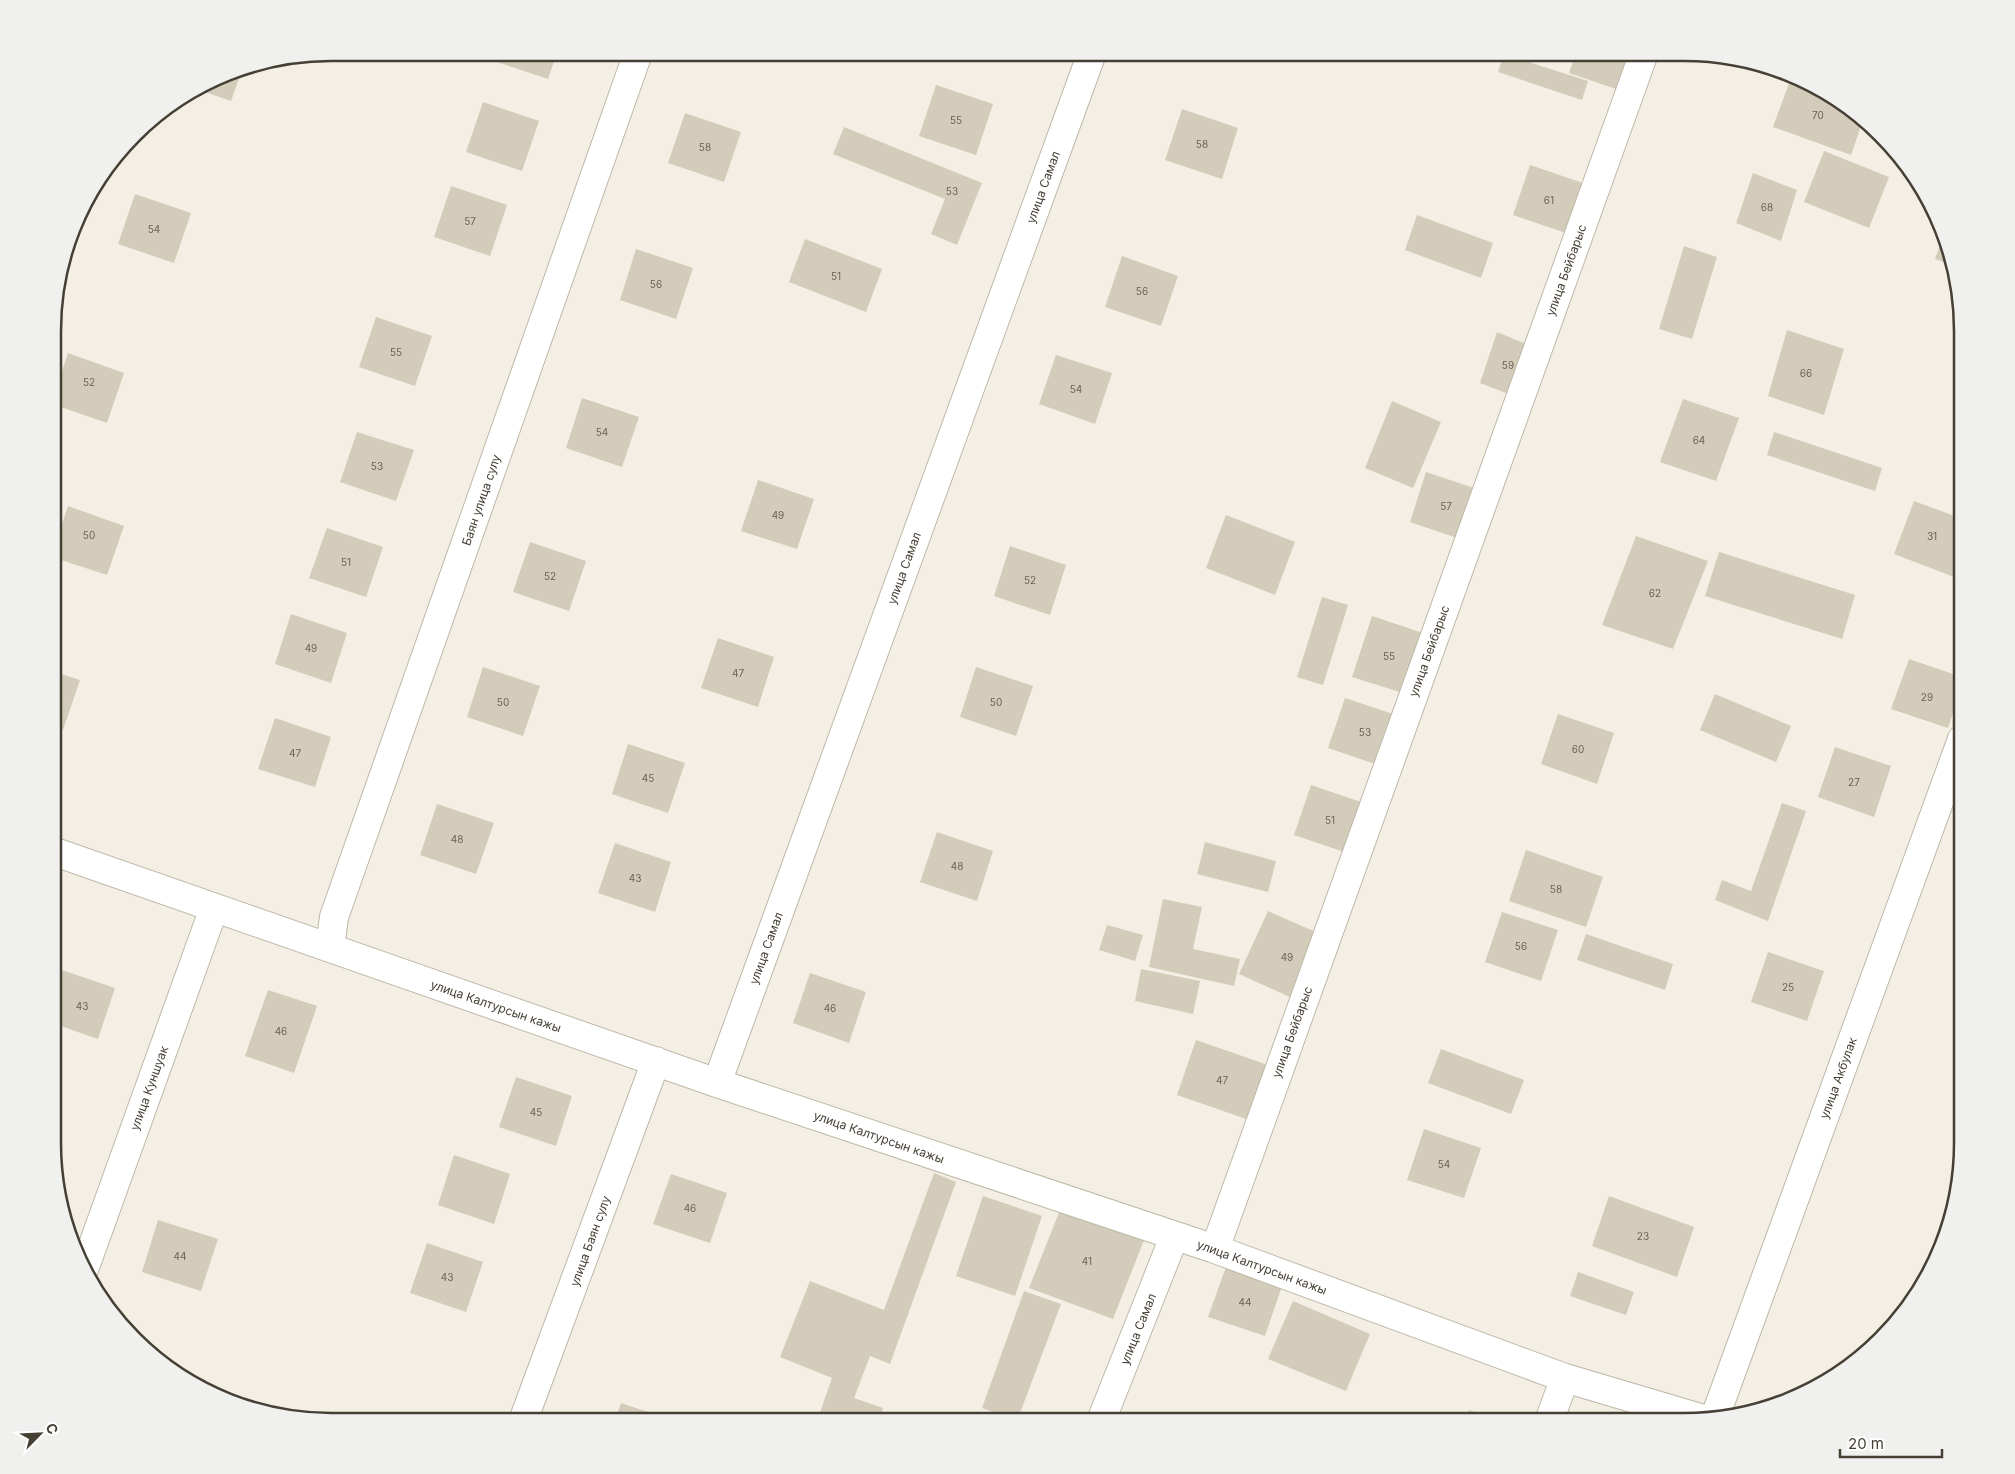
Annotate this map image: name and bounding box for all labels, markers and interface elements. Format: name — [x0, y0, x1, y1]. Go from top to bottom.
house number: 70 — [1812, 109, 1824, 121]
house number: 55 — [950, 114, 962, 126]
house number: 58 — [1196, 138, 1208, 150]
house number: 58 — [699, 141, 711, 153]
street label: улица Самал — [1023, 149, 1063, 225]
house number: 53 — [946, 185, 958, 197]
house number: 61 — [1544, 194, 1554, 206]
house number: 68 — [1761, 201, 1773, 213]
house number: 57 — [464, 215, 476, 227]
street label: улица Бейбарыс — [1542, 222, 1590, 318]
house number: 54 — [148, 223, 160, 235]
house number: 51 — [831, 270, 841, 282]
house number: 56 — [650, 278, 662, 290]
house number: 56 — [1136, 285, 1148, 297]
house number: 55 — [390, 346, 402, 358]
house number: 59 — [1502, 359, 1514, 371]
house number: 66 — [1800, 367, 1812, 379]
house number: 52 — [83, 376, 95, 388]
house number: 54 — [1070, 383, 1082, 395]
house number: 54 — [596, 426, 608, 438]
house number: 64 — [1693, 434, 1705, 446]
street label: Баян улица сулу — [458, 452, 504, 548]
house number: 53 — [371, 460, 383, 472]
house number: 57 — [1440, 500, 1452, 512]
house number: 49 — [772, 509, 784, 521]
house number: 50 — [83, 529, 95, 541]
street label: улица Самал — [884, 530, 924, 606]
house number: 31 — [1927, 530, 1937, 542]
house number: 51 — [341, 556, 351, 568]
house number: 52 — [544, 570, 556, 582]
house number: 52 — [1024, 574, 1036, 586]
house number: 62 — [1649, 587, 1661, 599]
street label: улица Бейбарыс — [1405, 603, 1453, 699]
house number: 49 — [305, 642, 317, 654]
house number: 55 — [1383, 650, 1395, 662]
house number: 47 — [732, 667, 744, 679]
house number: 29 — [1921, 691, 1933, 703]
house number: 50 — [497, 696, 509, 708]
house number: 50 — [990, 696, 1002, 708]
house number: 53 — [1359, 726, 1371, 738]
house number: 60 — [1572, 743, 1584, 755]
house number: 47 — [289, 747, 301, 759]
house number: 45 — [642, 772, 654, 784]
house number: 27 — [1848, 776, 1860, 788]
house number: 51 — [1325, 814, 1335, 826]
house number: 48 — [451, 833, 463, 845]
house number: 48 — [951, 860, 963, 872]
house number: 43 — [629, 872, 641, 884]
house number: 58 — [1550, 883, 1562, 895]
street label: улица Самал — [746, 910, 786, 986]
house number: 56 — [1515, 940, 1527, 952]
house number: 49 — [1281, 951, 1293, 963]
street label: улица Калтурсын кажы — [429, 977, 563, 1035]
house number: 25 — [1782, 981, 1794, 993]
street label: улица Бейбарыс — [1268, 984, 1316, 1080]
house number: 43 — [76, 1000, 88, 1012]
house number: 46 — [824, 1002, 836, 1014]
house number: 46 — [275, 1025, 287, 1037]
street label: улица Акбулак — [1816, 1035, 1860, 1121]
street label: улица Куншуак — [127, 1043, 171, 1132]
house number: 47 — [1216, 1074, 1228, 1086]
house number: 45 — [530, 1106, 542, 1118]
street label: улица Калтурсын кажы — [812, 1108, 946, 1166]
house number: 54 — [1438, 1158, 1450, 1170]
street label: улица Баян сулу — [567, 1193, 613, 1288]
house number: 46 — [684, 1202, 696, 1214]
house number: 23 — [1637, 1230, 1649, 1242]
street label: улица Калтурсын кажы — [1195, 1237, 1329, 1297]
house number: 44 — [174, 1250, 186, 1262]
house number: 41 — [1082, 1255, 1092, 1267]
house number: 43 — [441, 1271, 453, 1283]
street label: улица Самал — [1117, 1291, 1159, 1367]
house number: 44 — [1239, 1296, 1251, 1308]
north arrow — [15, 1409, 65, 1459]
text: С — [42, 1420, 62, 1437]
scale bar — [1840, 1426, 1942, 1458]
text: 20 m — [1848, 1434, 1884, 1453]

